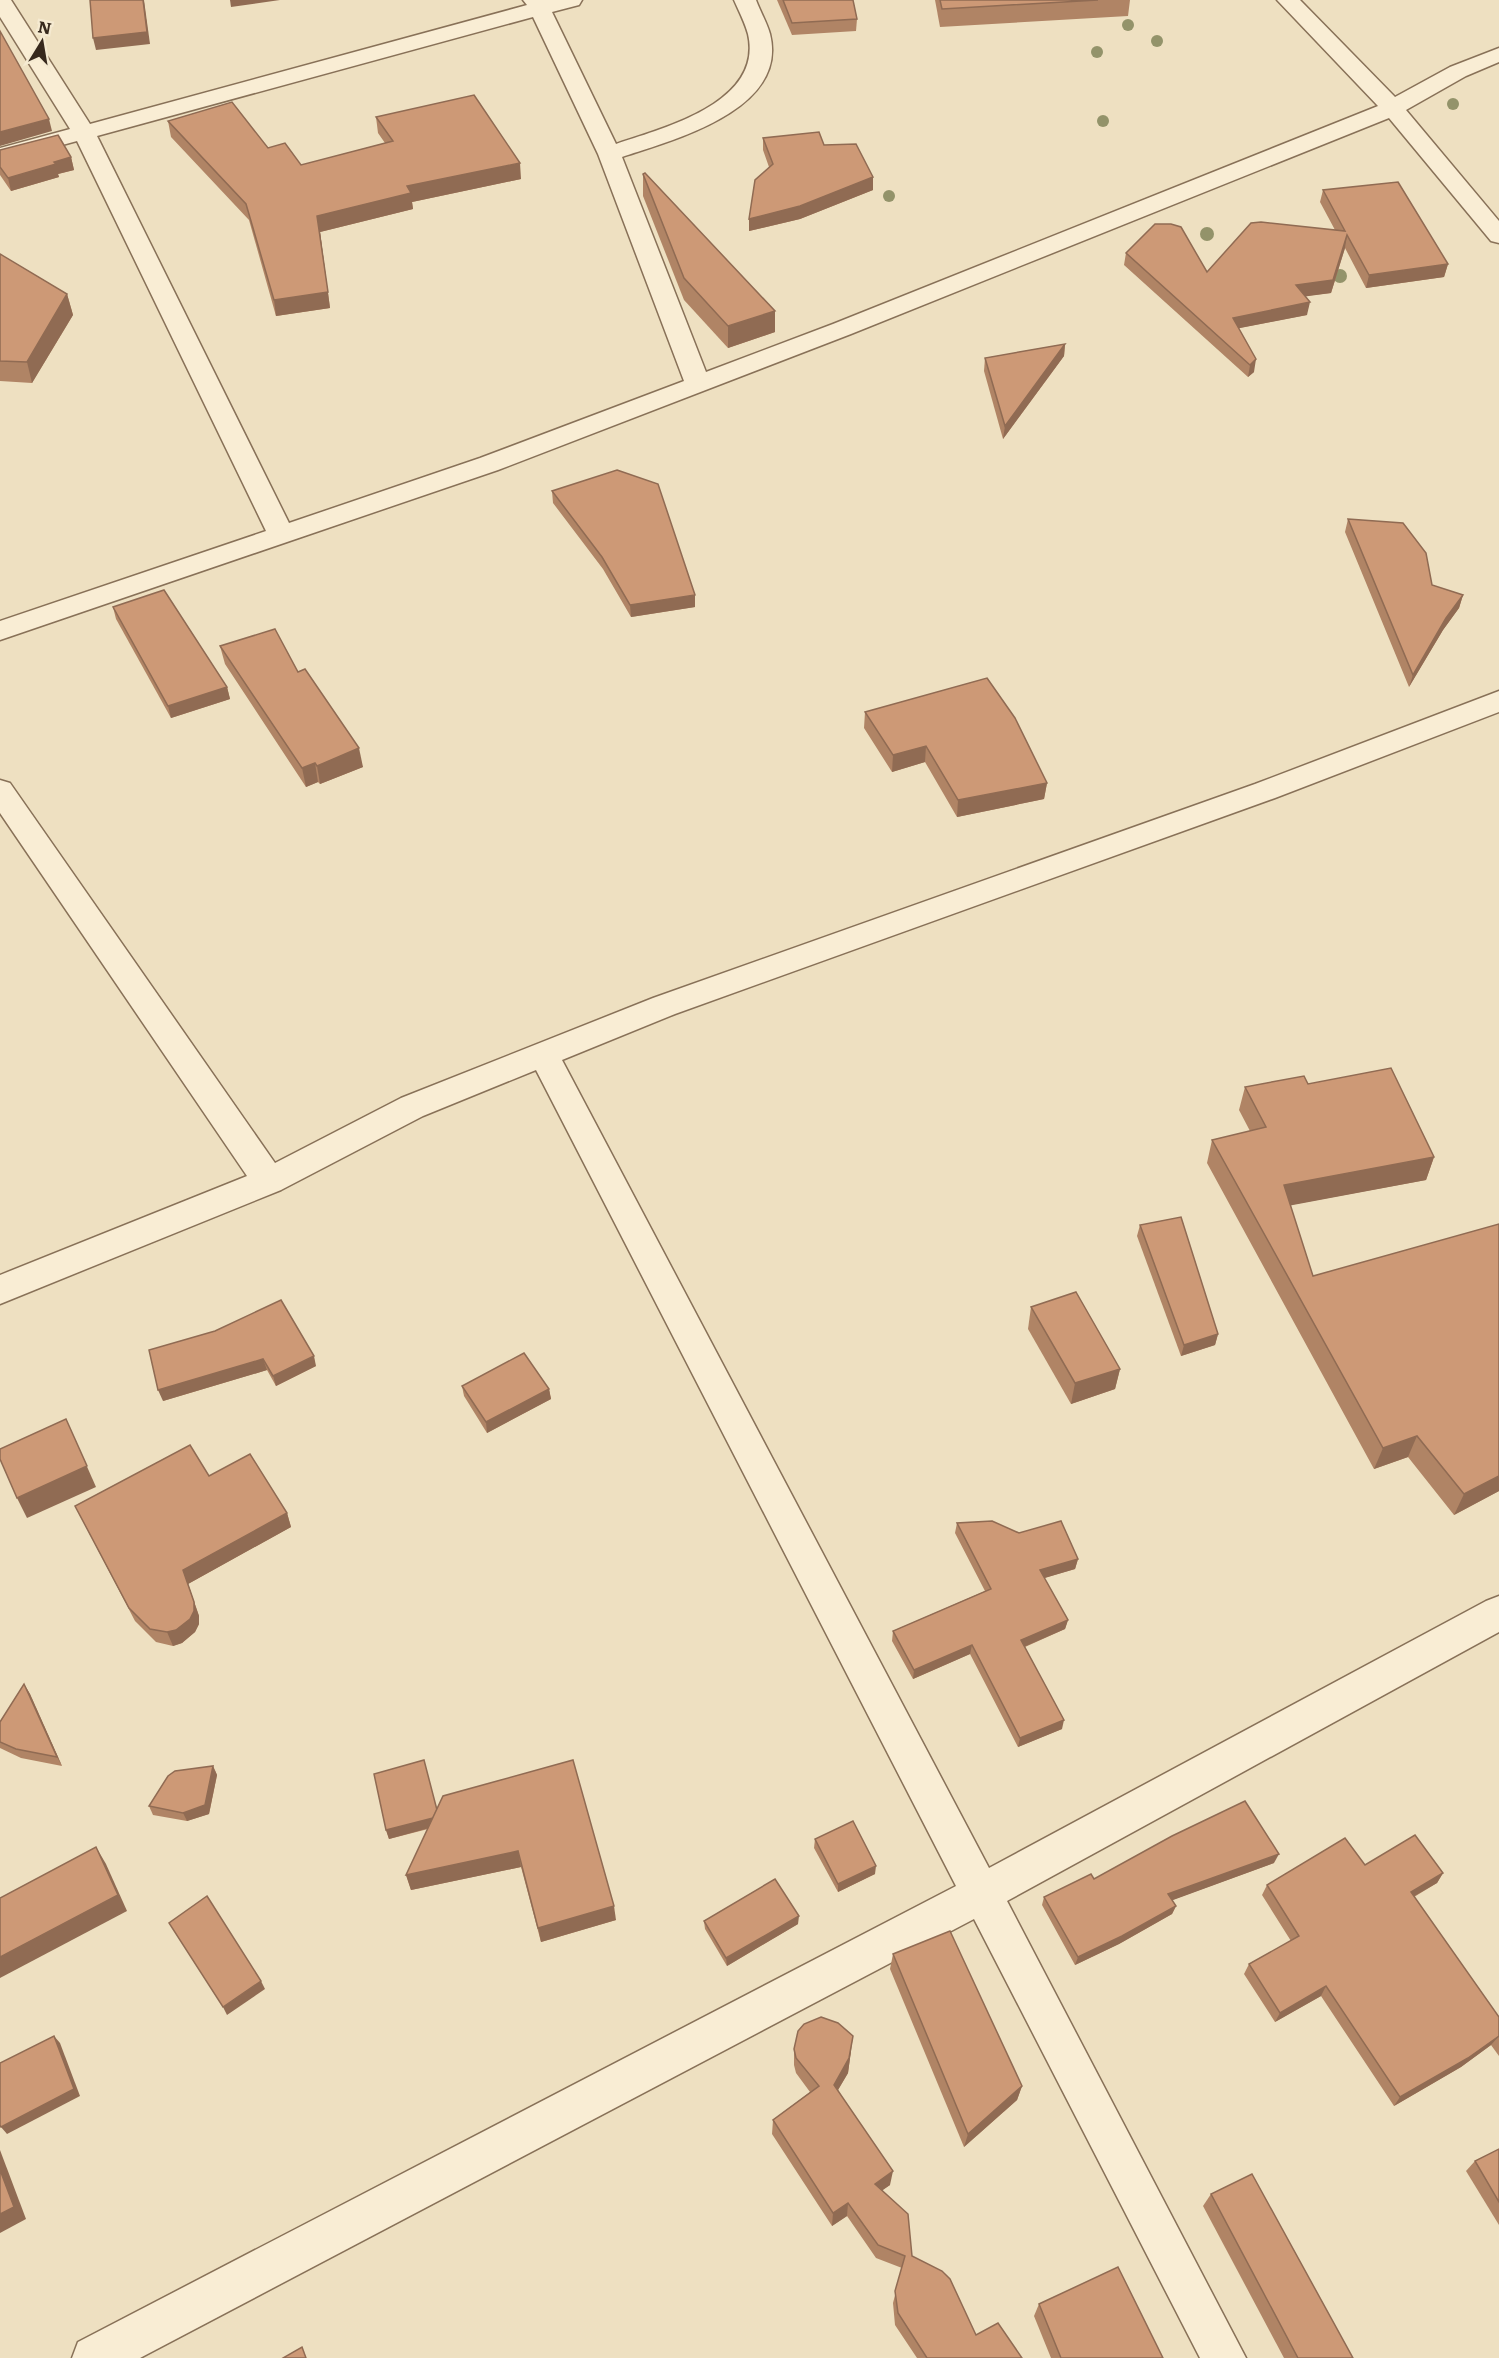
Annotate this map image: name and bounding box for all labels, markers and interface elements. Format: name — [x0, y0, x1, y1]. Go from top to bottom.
north arrow — [12, 12, 72, 72]
text: N — [36, 13, 54, 39]

